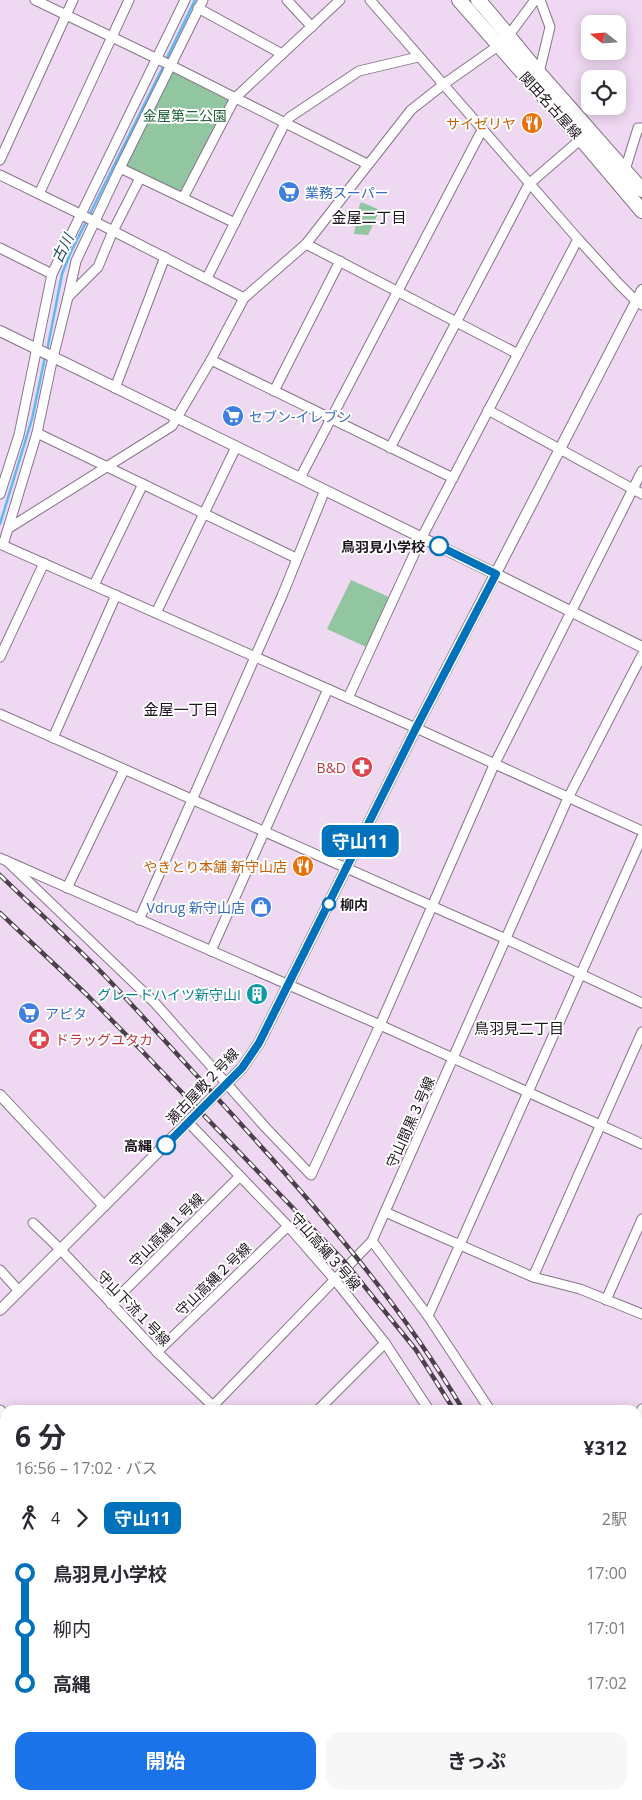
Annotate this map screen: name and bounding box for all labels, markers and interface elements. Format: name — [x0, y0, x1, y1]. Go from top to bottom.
north arrow — [581, 15, 626, 60]
map controls — [581, 15, 626, 115]
street label: 関田名古屋線 — [516, 67, 586, 143]
button: locate — [581, 70, 626, 115]
park label: 金屋第二公園 — [143, 106, 227, 125]
restaurant icon: サイゼリヤ — [520, 111, 544, 135]
place label: サイゼリヤ — [446, 114, 516, 133]
supermarket icon: 業務スーパー — [277, 180, 301, 204]
place label: 業務スーパー — [305, 183, 389, 202]
district label: 金屋二丁目 — [331, 207, 407, 227]
water label: 古川 — [46, 228, 78, 266]
supermarket icon: セブン-イレブン — [221, 404, 245, 428]
place label: セブン-イレブン — [249, 407, 352, 426]
marker: 鳥羽見小学校 — [429, 536, 449, 556]
place label: 鳥羽見小学校 — [341, 537, 425, 556]
district label: 金屋一丁目 — [143, 699, 219, 719]
pharmacy icon: B&D — [350, 755, 374, 779]
place label: B&D — [317, 758, 346, 777]
line badge: 守山11 — [325, 825, 395, 857]
text: 守山11 — [332, 829, 388, 853]
restaurant icon: やきとり本舗 新守山店 — [291, 854, 315, 878]
place label: やきとり本舗 新守山店 — [143, 857, 287, 876]
shop icon: Vdrug 新守山店 — [249, 895, 273, 919]
place label: 柳内 — [340, 895, 368, 914]
marker: 柳内 — [322, 897, 336, 911]
place label: Vdrug 新守山店 — [147, 898, 245, 917]
building icon: グレードハイツ新守山I — [245, 982, 269, 1006]
place label: グレードハイツ新守山I — [97, 985, 241, 1004]
supermarket icon: アピタ — [17, 1001, 41, 1025]
place label: アピタ — [45, 1004, 87, 1023]
district label: 鳥羽見二丁目 — [474, 1018, 564, 1038]
pharmacy icon: ドラッグユタカ — [27, 1027, 51, 1051]
place label: ドラッグユタカ — [55, 1030, 153, 1049]
street label: 瀬古屋敷２号線 — [162, 1044, 242, 1128]
street label: 守山間黒３号線 — [381, 1073, 439, 1171]
marker: 高縄 — [156, 1135, 176, 1155]
place label: 高縄 — [124, 1136, 152, 1155]
street label: 守山高縄１号線 — [125, 1189, 207, 1271]
street label: 守山高縄３号線 — [287, 1208, 365, 1294]
street label: 守山高縄２号線 — [171, 1238, 255, 1320]
street label: 守山下流１号線 — [93, 1266, 175, 1350]
text: 6 分 — [15, 1417, 66, 1455]
text: ¥312 — [584, 1435, 627, 1461]
text: 16:56 – 17:02 · バス — [15, 1457, 157, 1479]
icon: walk — [15, 1504, 43, 1532]
icon: forward — [68, 1504, 96, 1532]
text: 守山11 — [114, 1506, 171, 1530]
text: 4 — [51, 1507, 60, 1529]
text: 2駅 — [602, 1508, 627, 1530]
text: 鳥羽見小学校 — [53, 1561, 167, 1587]
text: 17:00 — [586, 1562, 627, 1584]
text: 柳内 — [53, 1616, 91, 1642]
text: 17:01 — [586, 1617, 627, 1639]
text: 高縄 — [53, 1671, 91, 1697]
text: 17:02 — [586, 1672, 627, 1694]
button: 開始 — [15, 1732, 316, 1790]
button: きっぷ — [326, 1732, 627, 1790]

